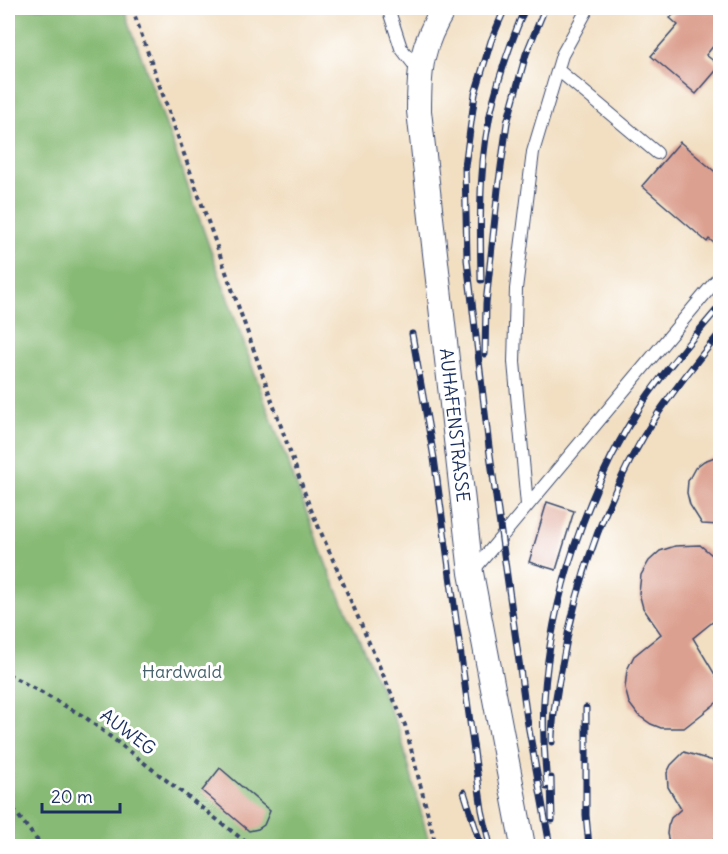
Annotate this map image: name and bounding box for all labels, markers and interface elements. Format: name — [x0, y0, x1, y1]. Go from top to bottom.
street label: AUHAFENSTRASSE — [435, 347, 475, 503]
park label: Hardwald — [142, 660, 222, 683]
street label: AUWEG — [96, 703, 161, 760]
scale bar — [42, 776, 120, 814]
text: 20 m — [51, 785, 93, 808]

